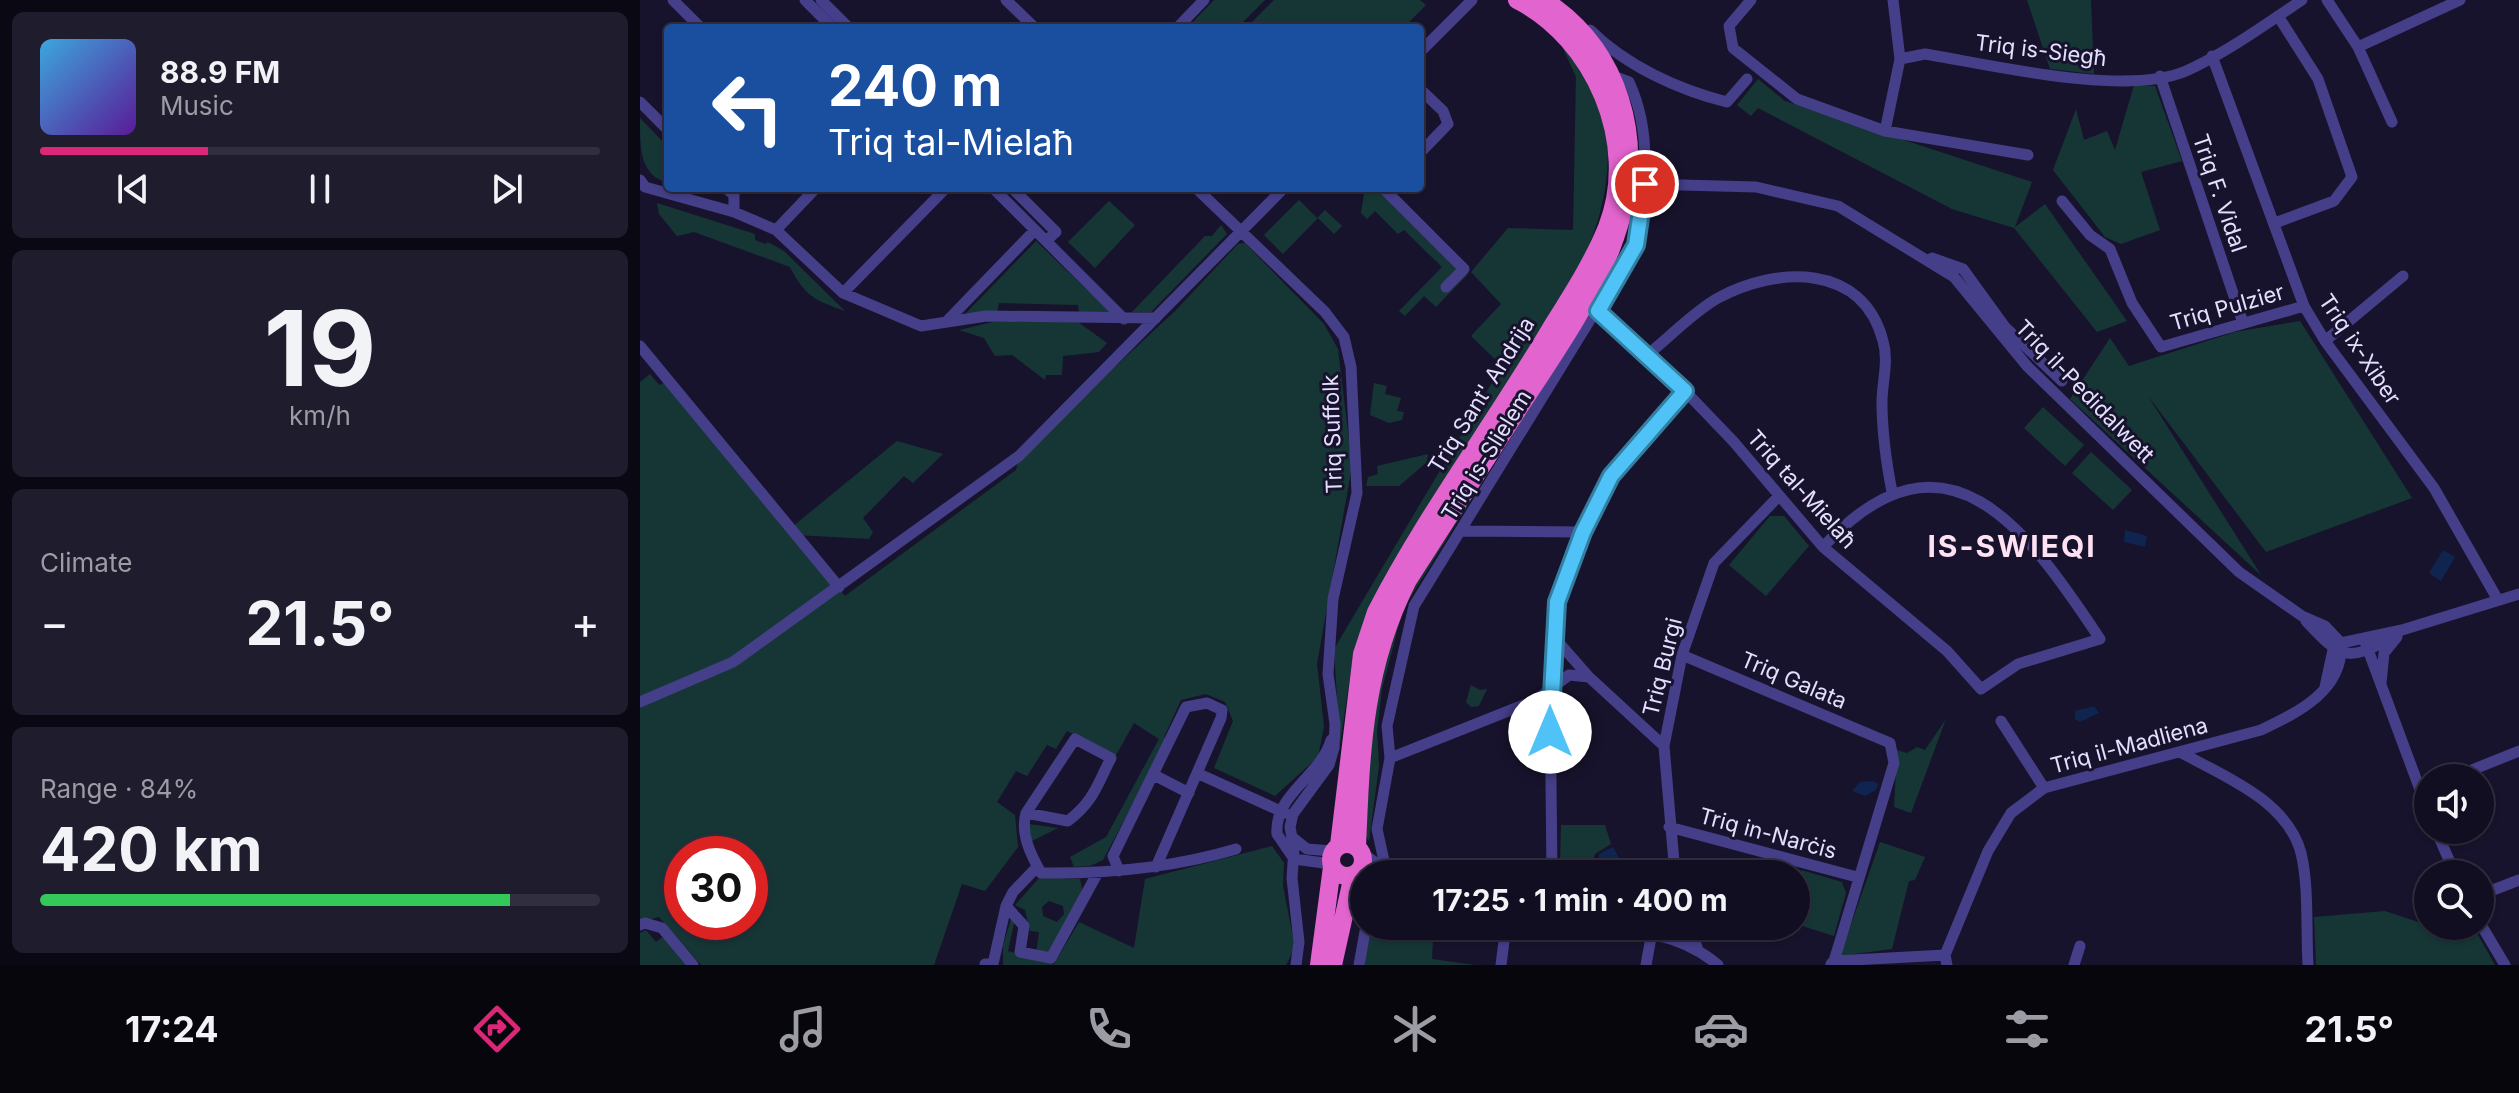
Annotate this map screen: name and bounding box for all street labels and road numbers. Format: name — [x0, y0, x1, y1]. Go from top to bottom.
street label: Triq is-Siegħ — [1974, 29, 2108, 71]
street label: Triq F. Vidal — [2188, 131, 2252, 255]
street label: Triq Pulzier — [2167, 278, 2287, 336]
street label: Triq ix-Xiber — [2314, 289, 2406, 409]
street label: Triq Sant' Andrija — [1422, 312, 1540, 478]
street label: Triq il-Pedidalwett — [2010, 314, 2160, 468]
street label: Triq Suffolk — [1317, 374, 1347, 494]
street label: Triq is-Slielem — [1436, 385, 1536, 525]
street label: Triq tal-Mielaħ — [1742, 424, 1862, 554]
street label: Triq Burgi — [1637, 615, 1687, 719]
street label: Triq Galata — [1737, 646, 1851, 714]
street label: Triq il-Madliena — [2047, 711, 2211, 779]
street label: Triq in-Narċis — [1696, 802, 1840, 864]

